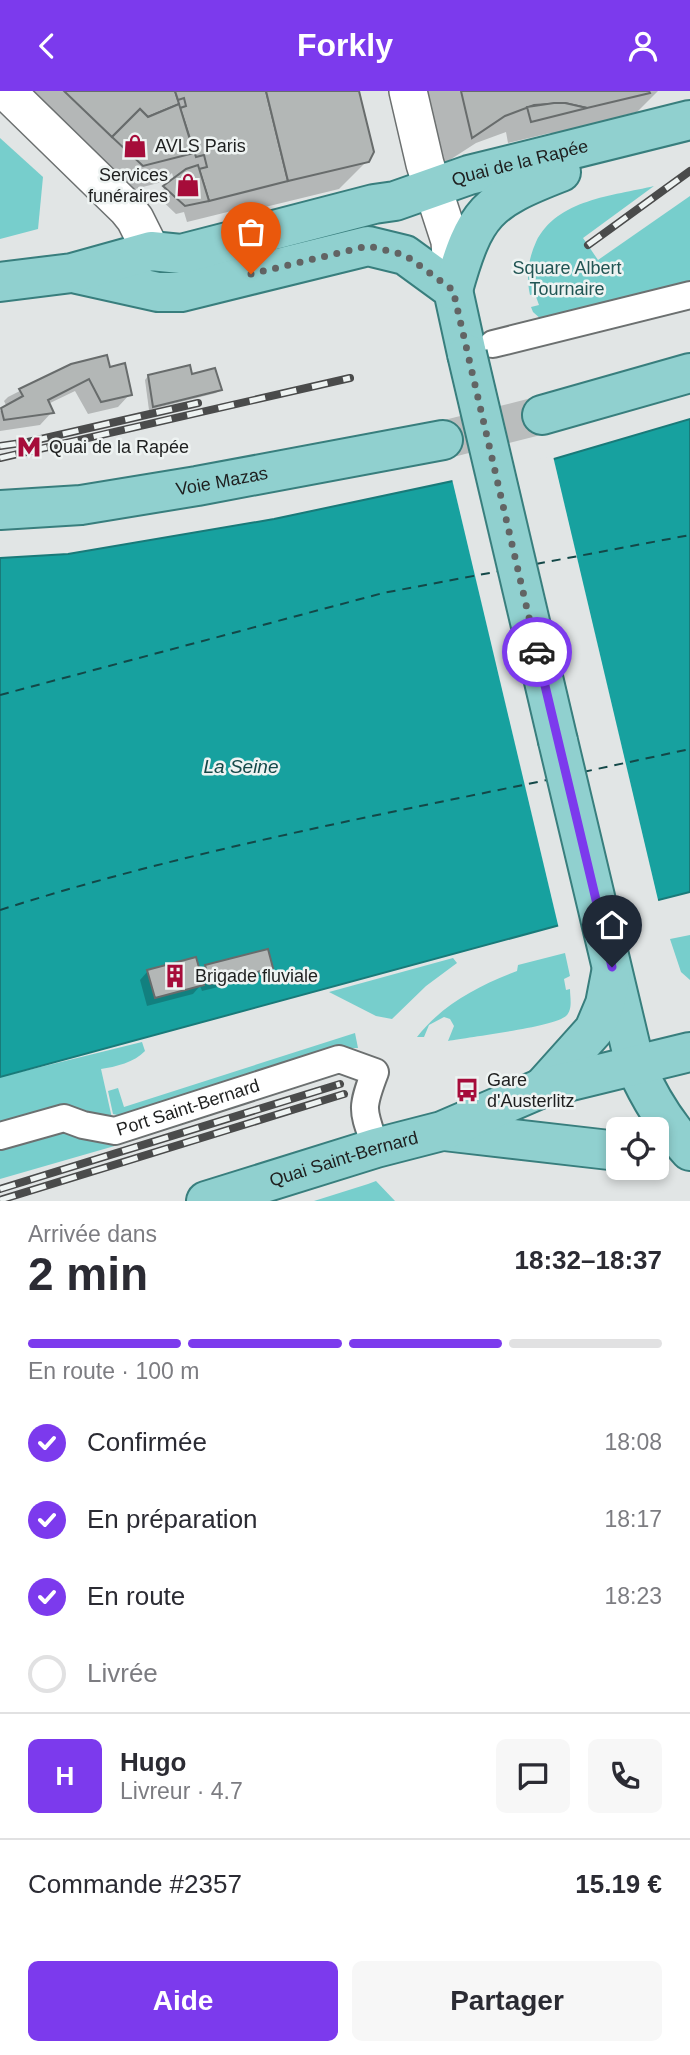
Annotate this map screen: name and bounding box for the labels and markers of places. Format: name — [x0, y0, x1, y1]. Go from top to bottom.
shop icon: AVLS Paris — [121, 132, 149, 160]
place label: AVLS Paris — [155, 136, 246, 156]
place label: Services funéraires — [88, 165, 168, 206]
shop icon: Services funéraires — [174, 171, 202, 199]
pin — [221, 202, 281, 274]
metro station icon: Quai de la Rapée — [15, 433, 43, 461]
place label: Quai de la Rapée — [49, 437, 189, 457]
pin — [582, 895, 642, 967]
building icon: Brigade fluviale — [161, 962, 189, 990]
place label: Brigade fluviale — [195, 966, 318, 986]
place label: Gare d'Austerlitz — [487, 1070, 574, 1111]
bus stop icon: Gare d'Austerlitz — [453, 1076, 481, 1104]

